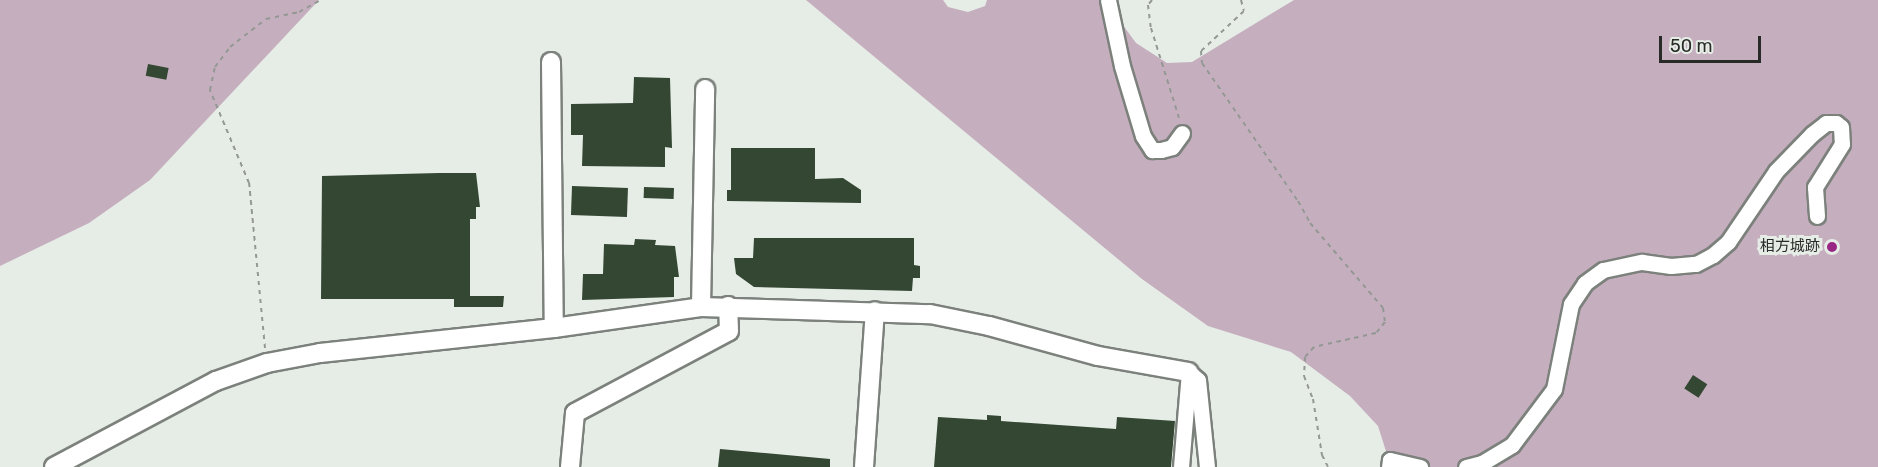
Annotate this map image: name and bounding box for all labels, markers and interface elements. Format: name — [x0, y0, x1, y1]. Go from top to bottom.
scale bar — [1662, 24, 1764, 62]
text: 50 m — [1670, 35, 1713, 57]
place label: 相方城跡 — [1760, 238, 1820, 256]
marker: 相方城跡 — [1825, 240, 1839, 254]

